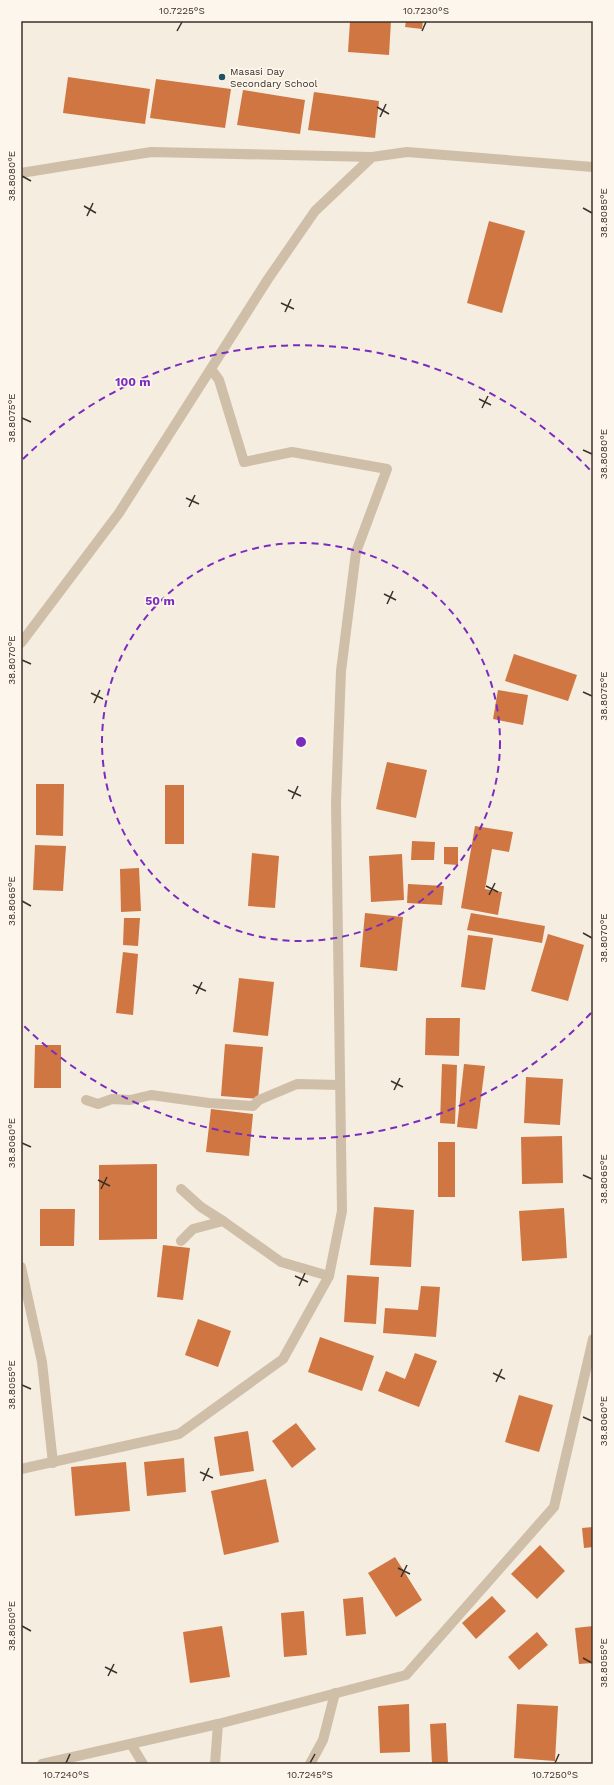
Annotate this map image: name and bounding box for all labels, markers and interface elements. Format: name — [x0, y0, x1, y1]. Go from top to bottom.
text: 10.7225°S — [159, 5, 205, 16]
text: 10.7230°S — [403, 5, 449, 16]
place label: Masasi Day Secondary School — [230, 66, 318, 89]
marker: Masasi Day Secondary School — [217, 72, 227, 82]
text: 38.8080°E — [6, 151, 17, 201]
text: 38.8085°E — [598, 188, 609, 238]
text: 100 m — [115, 375, 151, 389]
text: 38.8075°E — [6, 393, 17, 443]
text: 38.8080°E — [598, 429, 609, 479]
text: 50 m — [145, 594, 175, 608]
text: 38.8070°E — [6, 635, 17, 685]
text: 38.8075°E — [598, 671, 609, 721]
centre of rings — [294, 735, 308, 749]
text: 38.8065°E — [6, 876, 17, 926]
text: 38.8070°E — [598, 913, 609, 963]
text: 38.8060°E — [6, 1118, 17, 1168]
text: 38.8065°E — [598, 1154, 609, 1204]
text: 38.8055°E — [6, 1360, 17, 1410]
text: 38.8060°E — [598, 1396, 609, 1446]
text: 38.8050°E — [6, 1601, 17, 1651]
text: 38.8055°E — [598, 1638, 609, 1688]
text: 10.7240°S — [43, 1769, 89, 1780]
text: 10.7245°S — [287, 1769, 333, 1780]
text: 10.7250°S — [532, 1769, 578, 1780]

